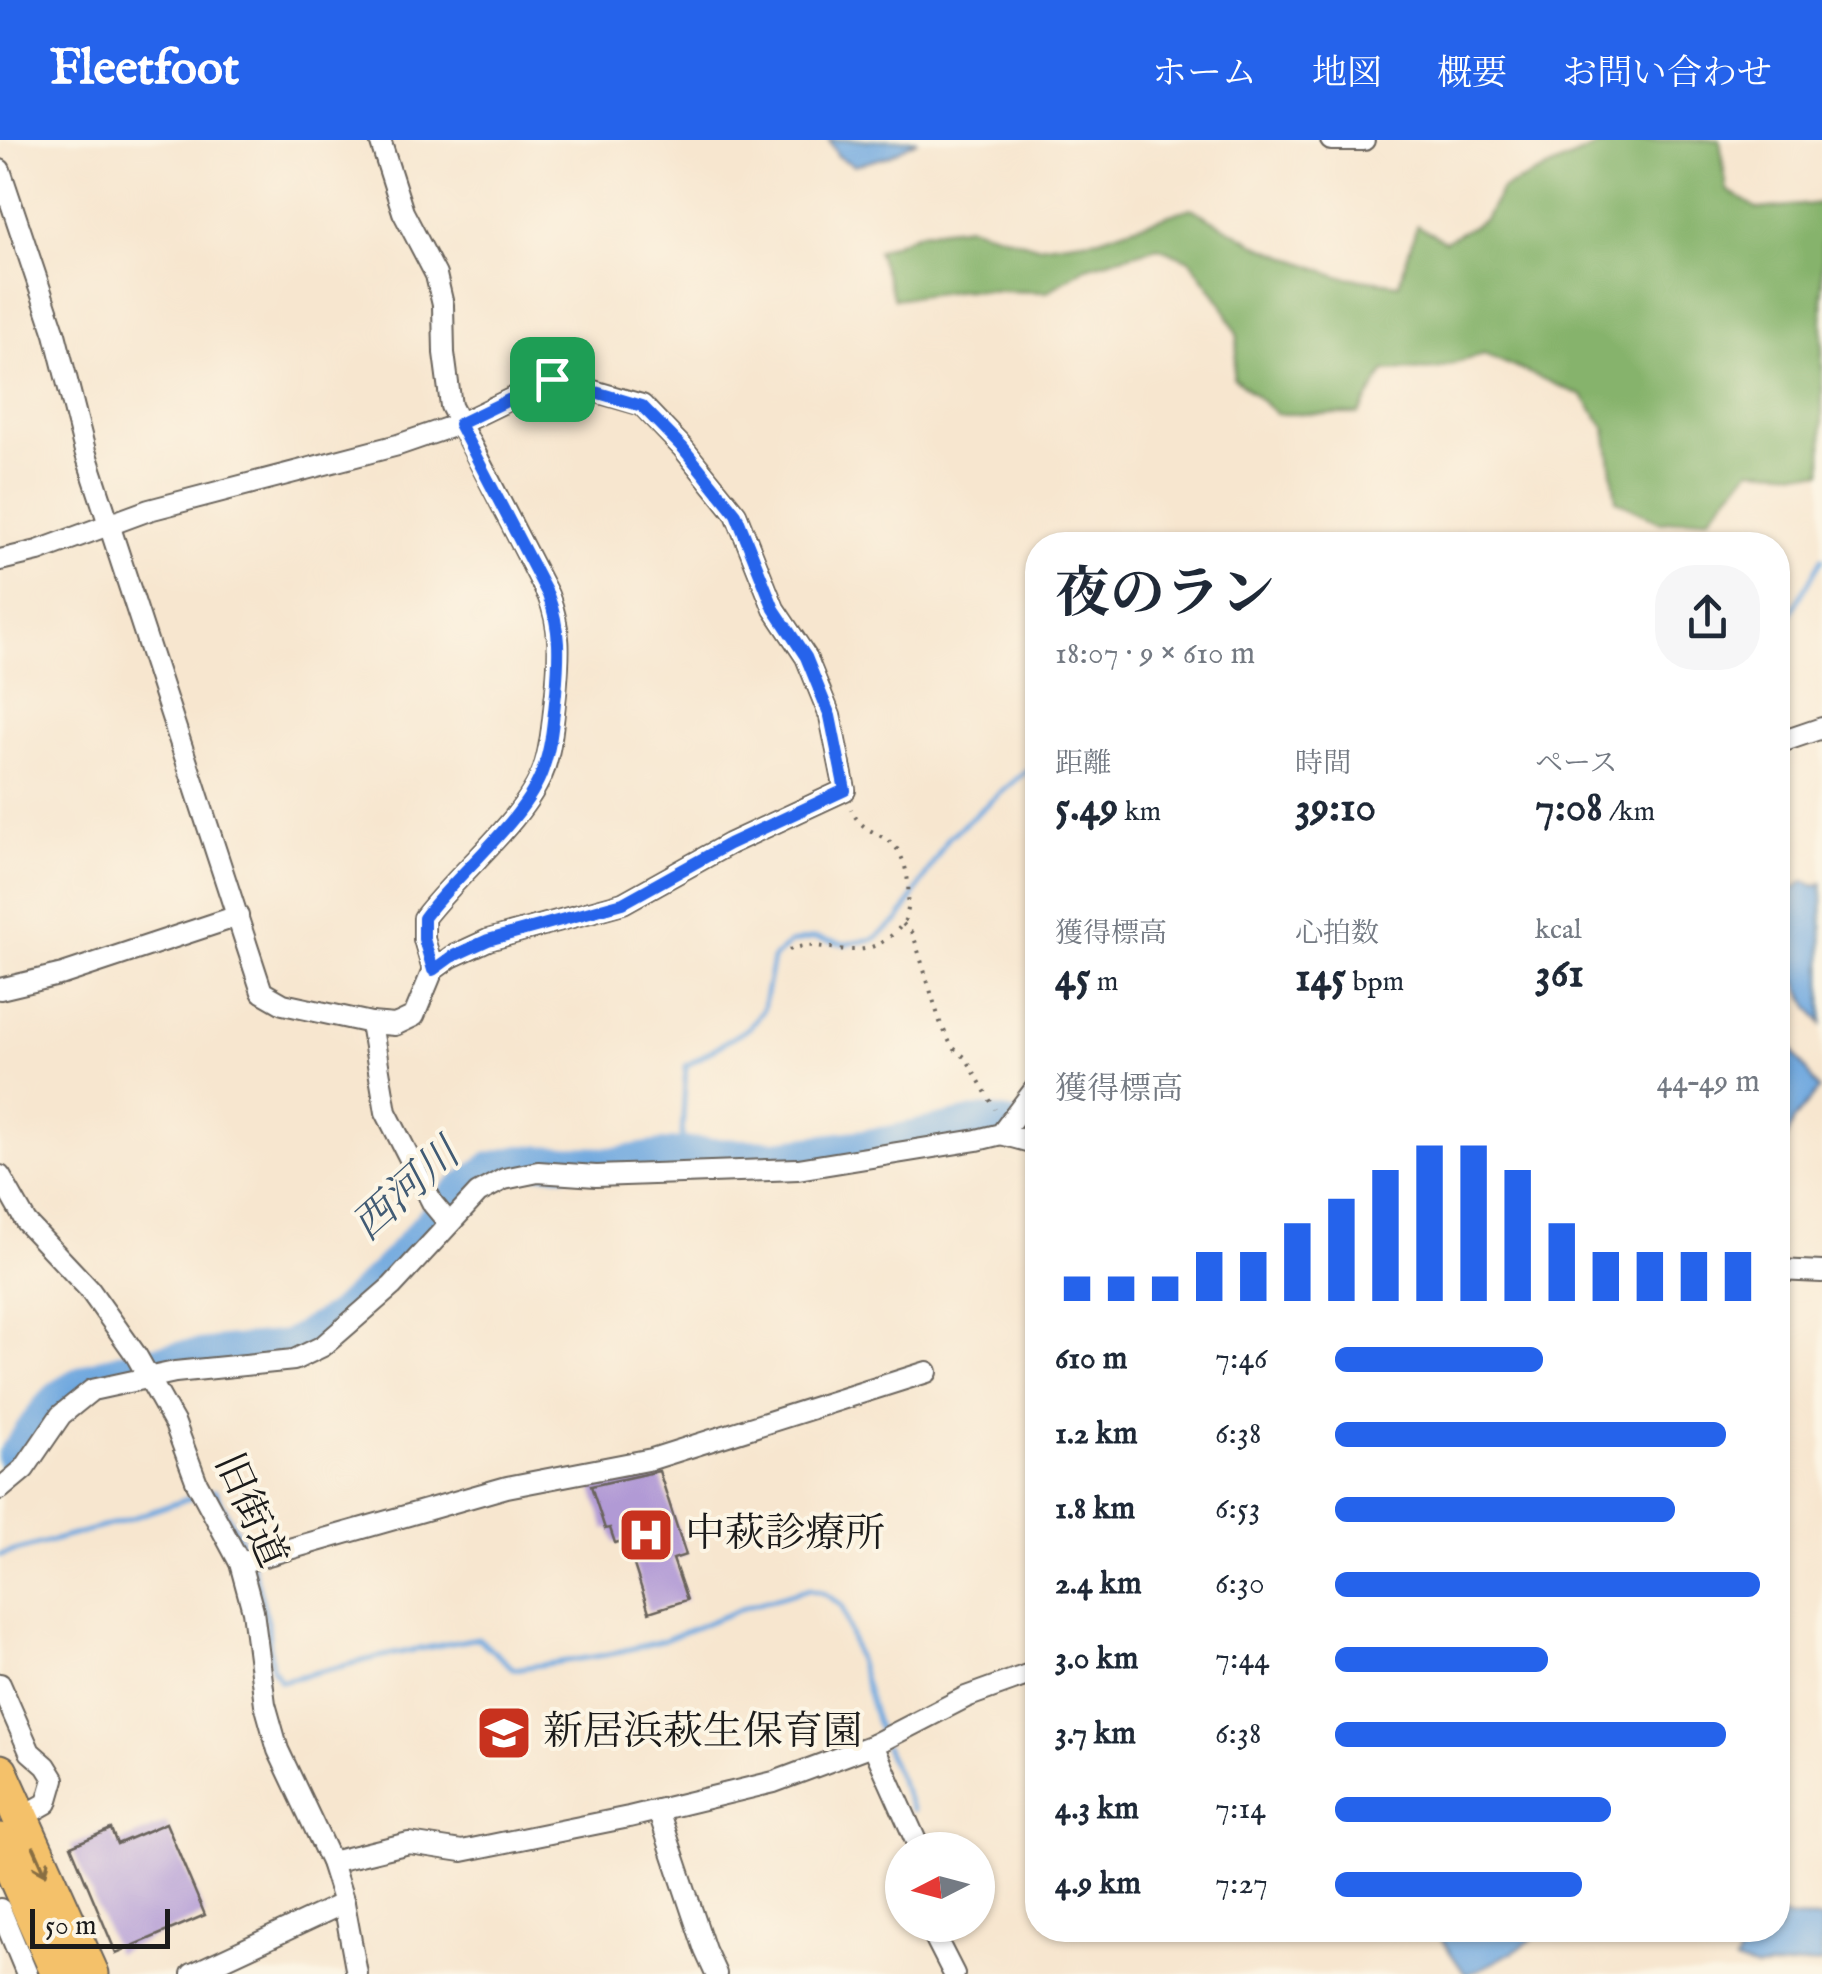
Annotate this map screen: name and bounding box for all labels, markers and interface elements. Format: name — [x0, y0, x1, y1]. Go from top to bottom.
text: Fleetfoot — [50, 40, 239, 100]
text: ホーム — [1152, 52, 1257, 97]
text: 地図 — [1312, 52, 1382, 97]
text: 概要 — [1437, 52, 1507, 97]
text: お問い合わせ — [1562, 52, 1772, 97]
pin — [510, 337, 595, 422]
icon: arrive — [525, 352, 580, 407]
text: 夜のラン — [1055, 561, 1275, 631]
button: share — [1655, 565, 1760, 670]
text: 18:07 · 9 × 610 m — [1055, 634, 1255, 675]
text: 距離 — [1055, 747, 1111, 782]
text: 時間 — [1295, 747, 1351, 782]
text: ペース — [1535, 747, 1618, 782]
text: 5.49 — [1055, 782, 1118, 835]
text: 39:10 — [1295, 782, 1376, 835]
text: 7:08 — [1535, 782, 1603, 835]
text: km — [1118, 795, 1161, 830]
text: /km — [1603, 795, 1655, 830]
text: kcal — [1535, 913, 1582, 948]
text: 獲得標高 — [1055, 917, 1167, 952]
text: 心拍数 — [1295, 917, 1379, 952]
text: 361 — [1535, 948, 1584, 1001]
text: 45 — [1055, 952, 1091, 1005]
text: 145 — [1295, 952, 1346, 1005]
text: m — [1091, 965, 1118, 1000]
text: bpm — [1346, 965, 1404, 1000]
text: 44–49 m — [1657, 1062, 1760, 1103]
text: 獲得標高 — [1055, 1070, 1183, 1111]
water label: 西河川 — [342, 1126, 475, 1253]
text: 610 m — [1055, 1339, 1128, 1380]
text: 7:46 — [1215, 1339, 1268, 1380]
text: 1.2 km — [1055, 1414, 1138, 1455]
text: 6:38 — [1215, 1414, 1261, 1455]
street label: 旧街道 — [201, 1446, 297, 1576]
text: 1.8 km — [1055, 1489, 1135, 1530]
text: 6:53 — [1215, 1489, 1260, 1530]
hospital icon: 中萩診療所 — [616, 1505, 676, 1565]
place label: 中萩診療所 — [685, 1510, 885, 1561]
text: 2.4 km — [1055, 1564, 1142, 1605]
text: 6:30 — [1215, 1564, 1265, 1605]
text: 3.0 km — [1055, 1639, 1138, 1680]
text: 7:44 — [1215, 1639, 1270, 1680]
school or university icon: 新居浜萩生保育園 — [474, 1703, 534, 1763]
place label: 新居浜萩生保育園 — [543, 1708, 863, 1759]
text: 3.7 km — [1055, 1714, 1136, 1755]
text: 6:38 — [1215, 1714, 1261, 1755]
text: 4.3 km — [1055, 1789, 1139, 1830]
text: 7:14 — [1215, 1789, 1266, 1830]
north arrow — [885, 1832, 995, 1942]
map controls — [885, 1832, 995, 1942]
one-way arrow — [32, 1845, 51, 1875]
text: 4.9 km — [1055, 1864, 1141, 1905]
text: 7:27 — [1215, 1864, 1268, 1905]
scale bar — [30, 1904, 170, 1948]
text: 50 m — [45, 1909, 97, 1944]

